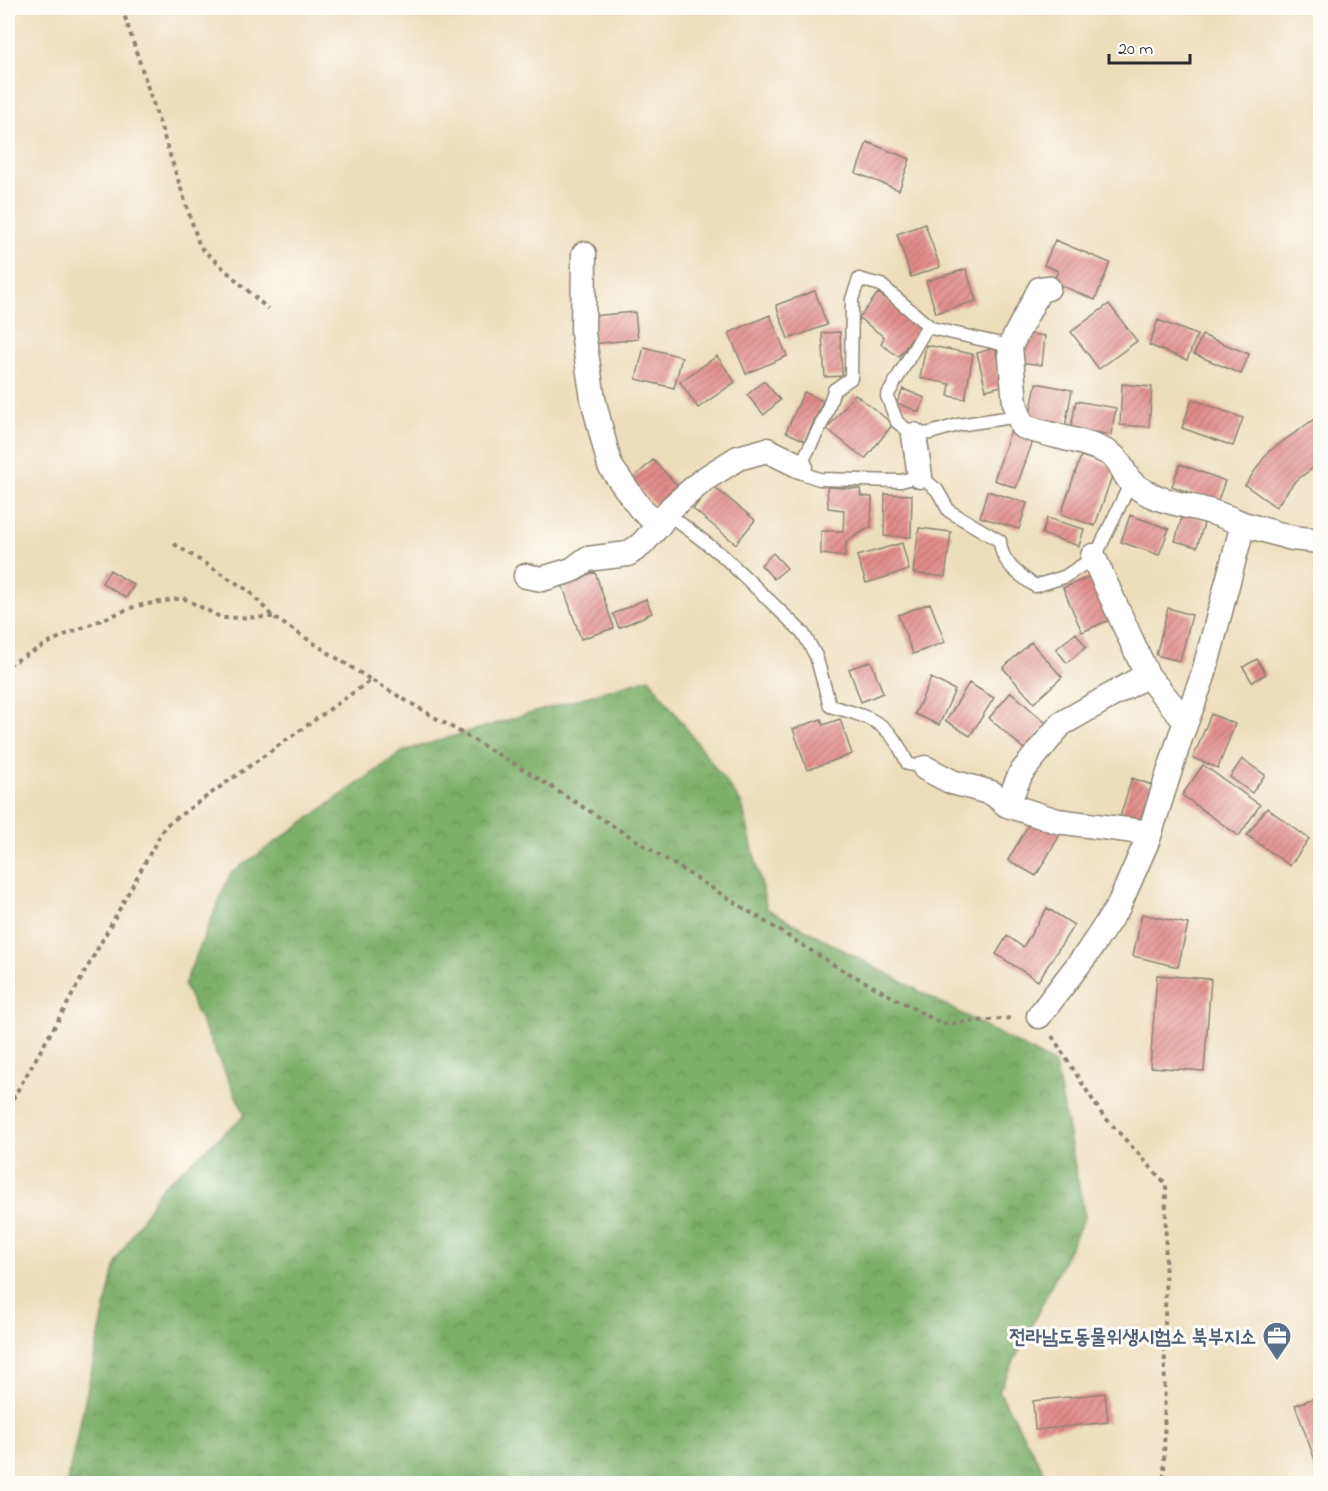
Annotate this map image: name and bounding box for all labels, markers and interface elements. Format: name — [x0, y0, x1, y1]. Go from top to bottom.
scale bar — [1109, 27, 1190, 65]
text: 20 m — [1118, 37, 1153, 63]
office icon: 전라남도동물위생시험소 북부지소 — [1261, 1320, 1293, 1362]
place label: 전라남도동물위생시험소 북부지소 — [1010, 1324, 1256, 1353]

